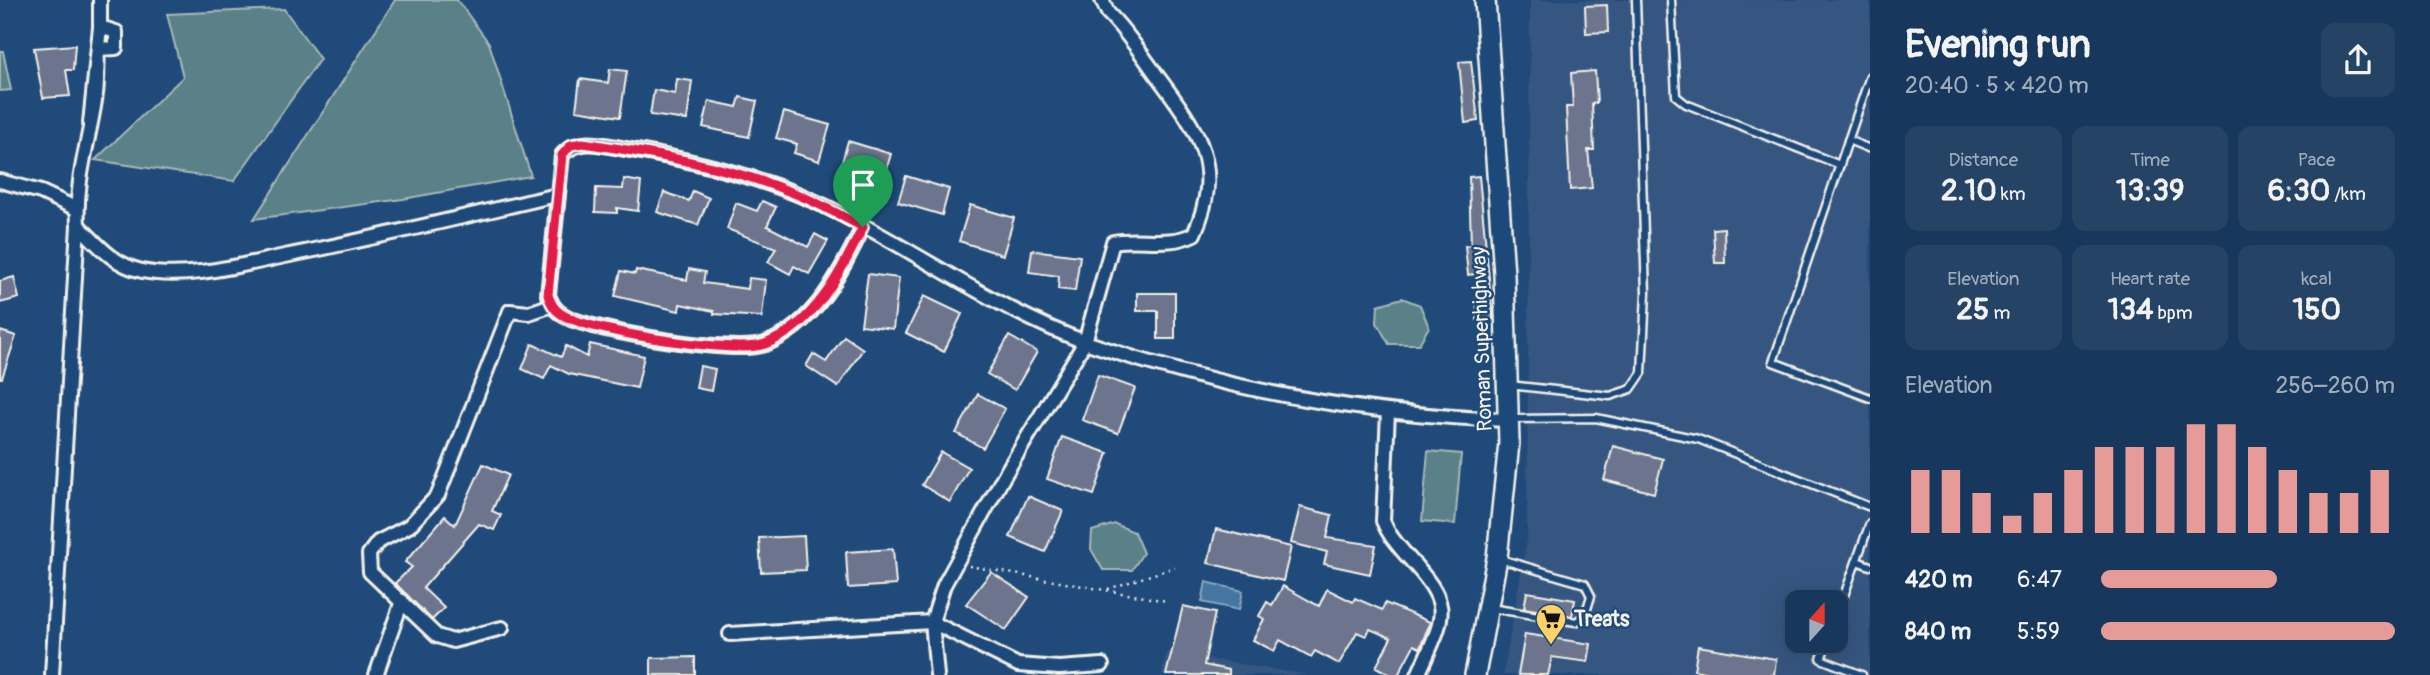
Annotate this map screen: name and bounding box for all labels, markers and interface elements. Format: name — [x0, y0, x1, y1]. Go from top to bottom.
text: Evening run — [1905, 21, 2091, 69]
button: share — [2321, 23, 2395, 97]
text: 20:40 · 5 × 420 m — [1905, 71, 2089, 100]
text: Distance — [1949, 148, 2018, 172]
text: Time — [2130, 148, 2170, 172]
text: Pace — [2298, 148, 2335, 172]
pin — [833, 155, 893, 227]
icon: arrive — [844, 166, 882, 204]
text: 2.10 — [1941, 172, 1997, 209]
text: 13:39 — [2116, 172, 2184, 209]
text: 6:30 — [2267, 172, 2330, 209]
text: km — [1997, 182, 2026, 206]
text: /km — [2330, 182, 2366, 206]
street label: Roman Superhighway — [1465, 246, 1499, 432]
text: Elevation — [1947, 267, 2020, 291]
text: Heart rate — [2110, 267, 2190, 291]
text: kcal — [2301, 267, 2332, 291]
text: 25 — [1956, 291, 1989, 328]
text: 134 — [2107, 291, 2153, 328]
text: 150 — [2292, 291, 2341, 328]
text: m — [1989, 301, 2010, 325]
text: bpm — [2153, 301, 2193, 325]
text: Elevation — [1905, 371, 1993, 400]
text: 256–260 m — [2275, 371, 2395, 400]
text: 420 m — [1905, 565, 1972, 594]
text: 6:47 — [2017, 565, 2062, 594]
north arrow — [1785, 590, 1848, 653]
map controls — [1785, 590, 1848, 653]
supermarket icon: Treats — [1534, 602, 1568, 646]
place label: Treats — [1573, 606, 1630, 633]
text: 840 m — [1905, 617, 1971, 646]
text: 5:59 — [2017, 617, 2060, 646]

